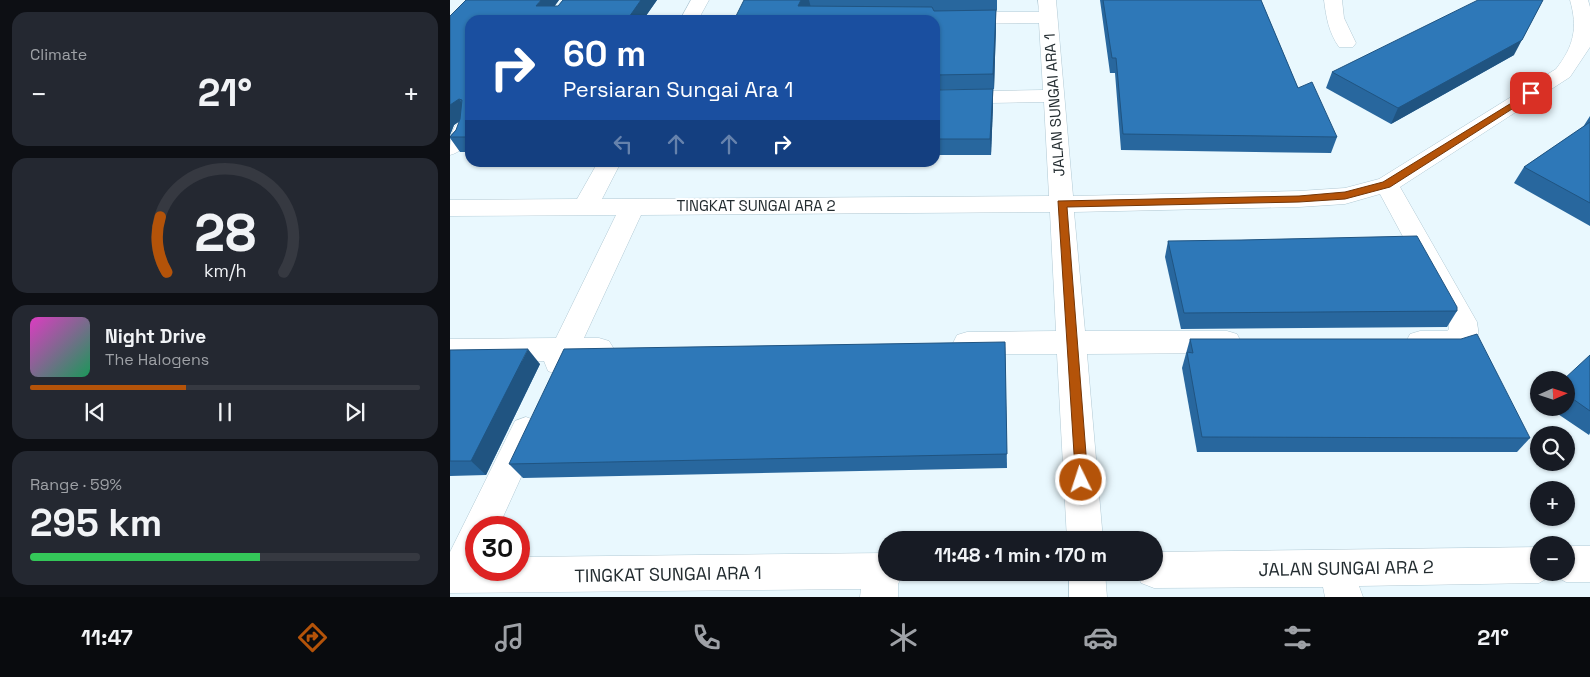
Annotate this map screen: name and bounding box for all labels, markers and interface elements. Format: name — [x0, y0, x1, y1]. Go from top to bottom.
text: 60 m — [563, 32, 646, 76]
street label: JALAN SUNGAI ARA 1 — [1040, 33, 1068, 177]
icon: right — [480, 35, 545, 100]
text: Climate — [30, 44, 87, 65]
text: 21° — [198, 69, 252, 117]
pin — [1510, 72, 1552, 114]
text: Persiaran Sungai Ara 1 — [563, 75, 794, 103]
text: − — [30, 76, 47, 112]
text: + — [403, 76, 420, 112]
icon: arrive — [1517, 79, 1545, 107]
icon: left — [609, 130, 637, 158]
icon: ahead — [662, 130, 690, 158]
icon: ahead — [715, 130, 743, 158]
icon: right — [768, 130, 796, 158]
street label: TINGKAT SUNGAI ARA 2 — [677, 196, 835, 215]
text: 28 — [194, 200, 256, 266]
text: km/h — [204, 259, 246, 282]
text: Night Drive — [105, 324, 206, 349]
text: The Halogens — [105, 349, 209, 370]
north arrow — [1530, 371, 1575, 416]
map controls — [1530, 371, 1575, 581]
icon: previous — [81, 398, 109, 426]
icon: pause — [211, 398, 239, 426]
icon: next — [341, 398, 369, 426]
button: search — [1530, 426, 1575, 471]
position arrow — [1054, 453, 1106, 505]
text: Range · 59% — [30, 474, 122, 495]
button: + — [1530, 481, 1575, 526]
text: 295 km — [30, 499, 162, 547]
speed limit sign: 30 — [465, 516, 530, 581]
button: − — [1530, 536, 1575, 581]
text: 11:48 · 1 min · 170 m — [934, 543, 1107, 568]
street label: JALAN SUNGAI ARA 2 — [1258, 555, 1434, 581]
street label: TINGKAT SUNGAI ARA 1 — [574, 561, 762, 587]
icon: directions — [295, 620, 330, 655]
icon: music — [492, 620, 527, 655]
icon: phone — [689, 620, 724, 655]
icon: climate — [886, 620, 921, 655]
icon: car — [1083, 620, 1118, 655]
icon: filters — [1280, 620, 1315, 655]
text: 11:47 — [81, 623, 133, 651]
text: 21° — [1477, 623, 1509, 651]

